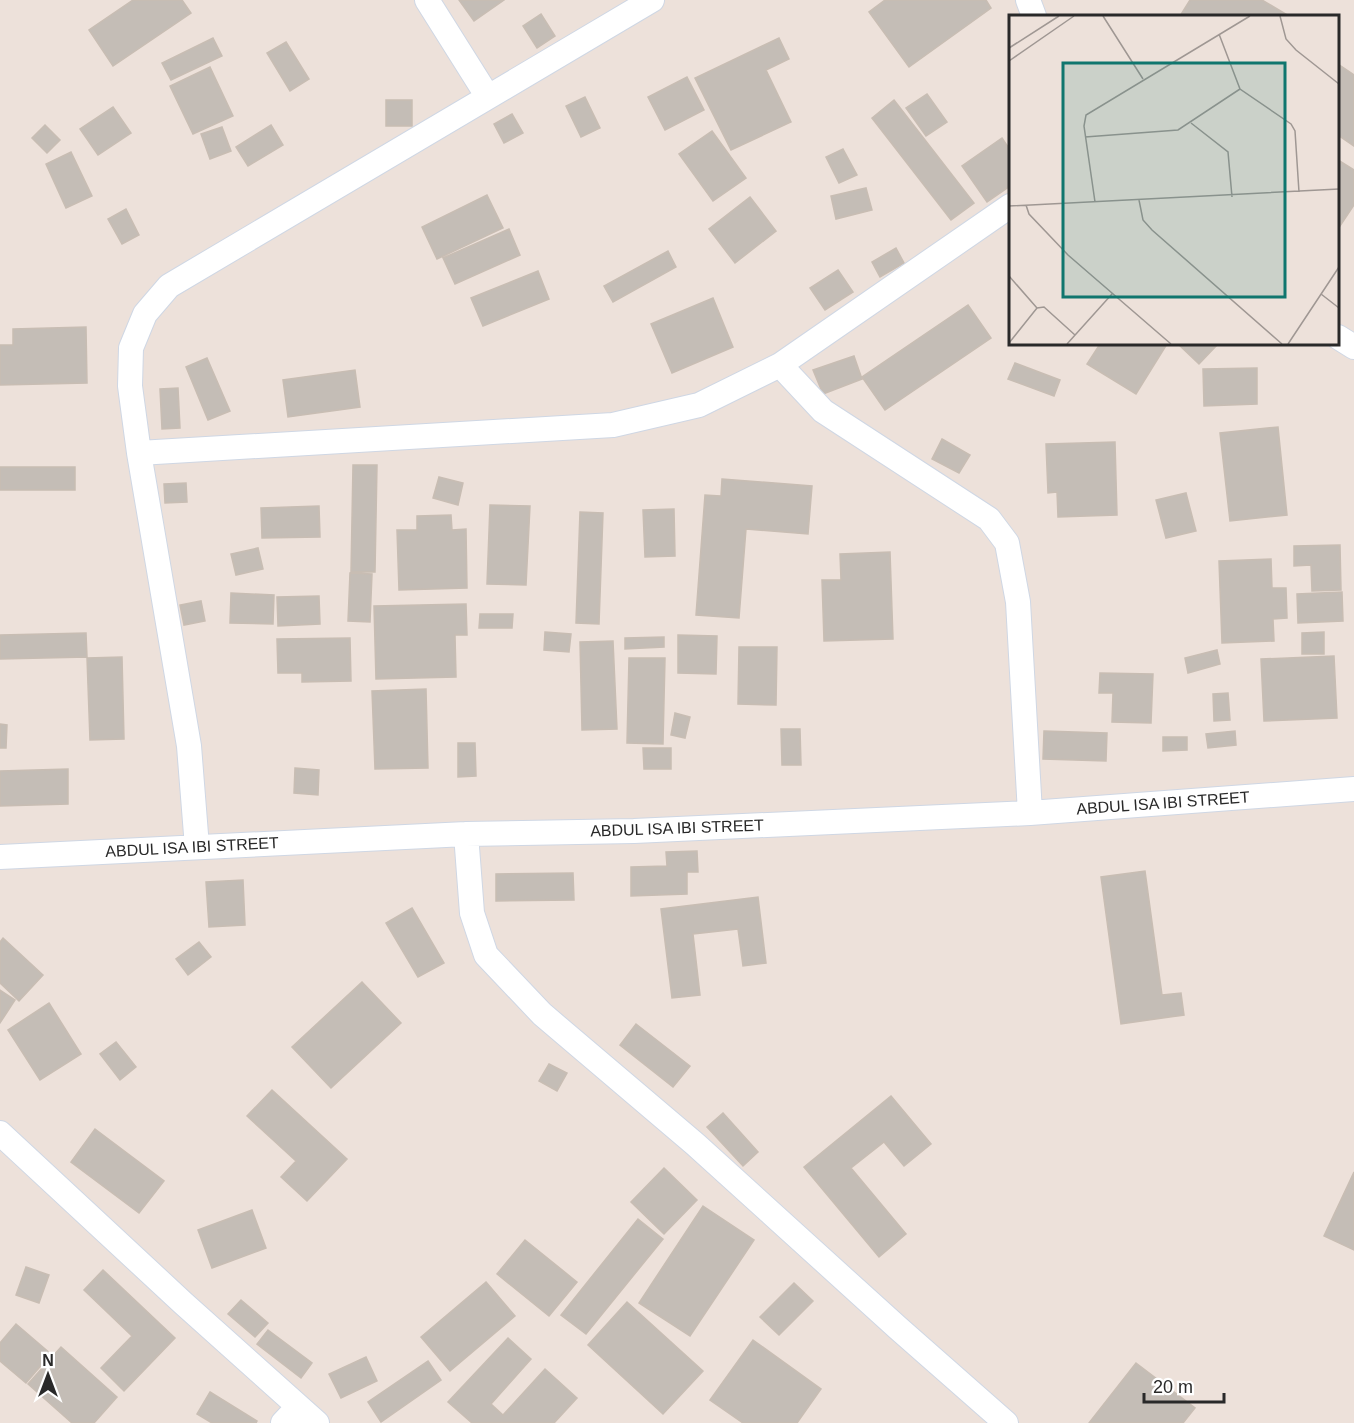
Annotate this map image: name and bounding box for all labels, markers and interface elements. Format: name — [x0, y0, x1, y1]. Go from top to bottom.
inset map — [1009, 15, 1339, 345]
street label: ABDUL ISA IBI STREET — [1076, 788, 1250, 818]
street label: ABDUL ISA IBI STREET — [590, 816, 764, 840]
street label: ABDUL ISA IBI STREET — [105, 834, 279, 860]
north arrow — [18, 1345, 78, 1405]
text: N — [42, 1352, 54, 1369]
scale bar — [1144, 1366, 1224, 1404]
text: 20 m — [1153, 1377, 1193, 1397]

